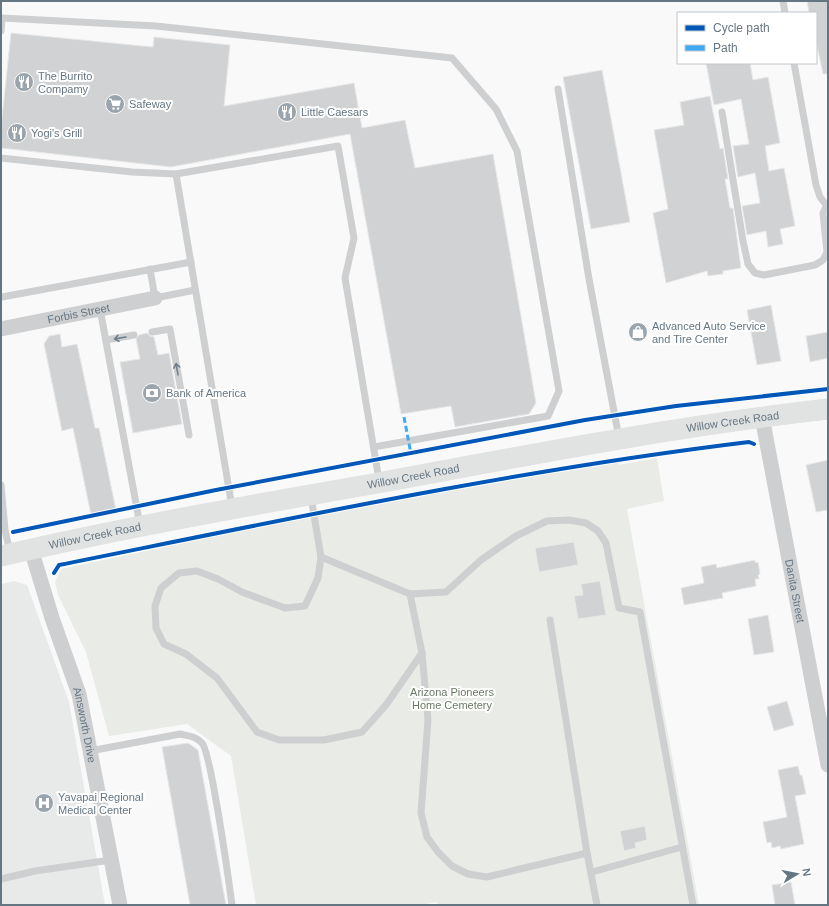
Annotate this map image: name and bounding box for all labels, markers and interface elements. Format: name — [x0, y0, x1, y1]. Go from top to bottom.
legend — [677, 12, 817, 64]
text: Cycle path — [713, 21, 770, 35]
text: Path — [713, 41, 738, 55]
place label: The Burrito Compamy — [38, 70, 92, 95]
restaurant icon: The Burrito Compamy — [13, 71, 35, 93]
supermarket icon: Safeway — [104, 93, 126, 115]
place label: Safeway — [129, 98, 172, 110]
restaurant icon: Little Caesars — [276, 101, 298, 123]
place label: Little Caesars — [301, 106, 369, 118]
restaurant icon: Yogi's Grill — [6, 122, 28, 144]
place label: Yogi's Grill — [31, 127, 82, 139]
street label: Forbis Street — [46, 301, 111, 326]
place label: Advanced Auto Service and Tire Center — [652, 320, 766, 345]
shop icon: Advanced Auto Service and Tire Center — [627, 321, 649, 343]
one-way arrow — [114, 334, 127, 342]
one-way arrow — [173, 363, 181, 376]
bank icon: Bank of America — [141, 382, 163, 404]
place label: Bank of America — [166, 387, 247, 399]
street label: Willow Creek Road — [685, 409, 780, 434]
street label: Willow Creek Road — [366, 462, 460, 491]
street label: Willow Creek Road — [48, 520, 142, 551]
street label: Danita Street — [783, 558, 807, 624]
street label: Ainsworth Drive — [71, 685, 98, 764]
park label: Arizona Pioneers Home Cemetery — [410, 686, 494, 711]
place label: Yavapai Regional Medical Center — [58, 791, 143, 816]
hospital icon: Yavapai Regional Medical Center — [33, 792, 55, 814]
north arrow — [777, 854, 817, 894]
text: N — [800, 867, 813, 877]

